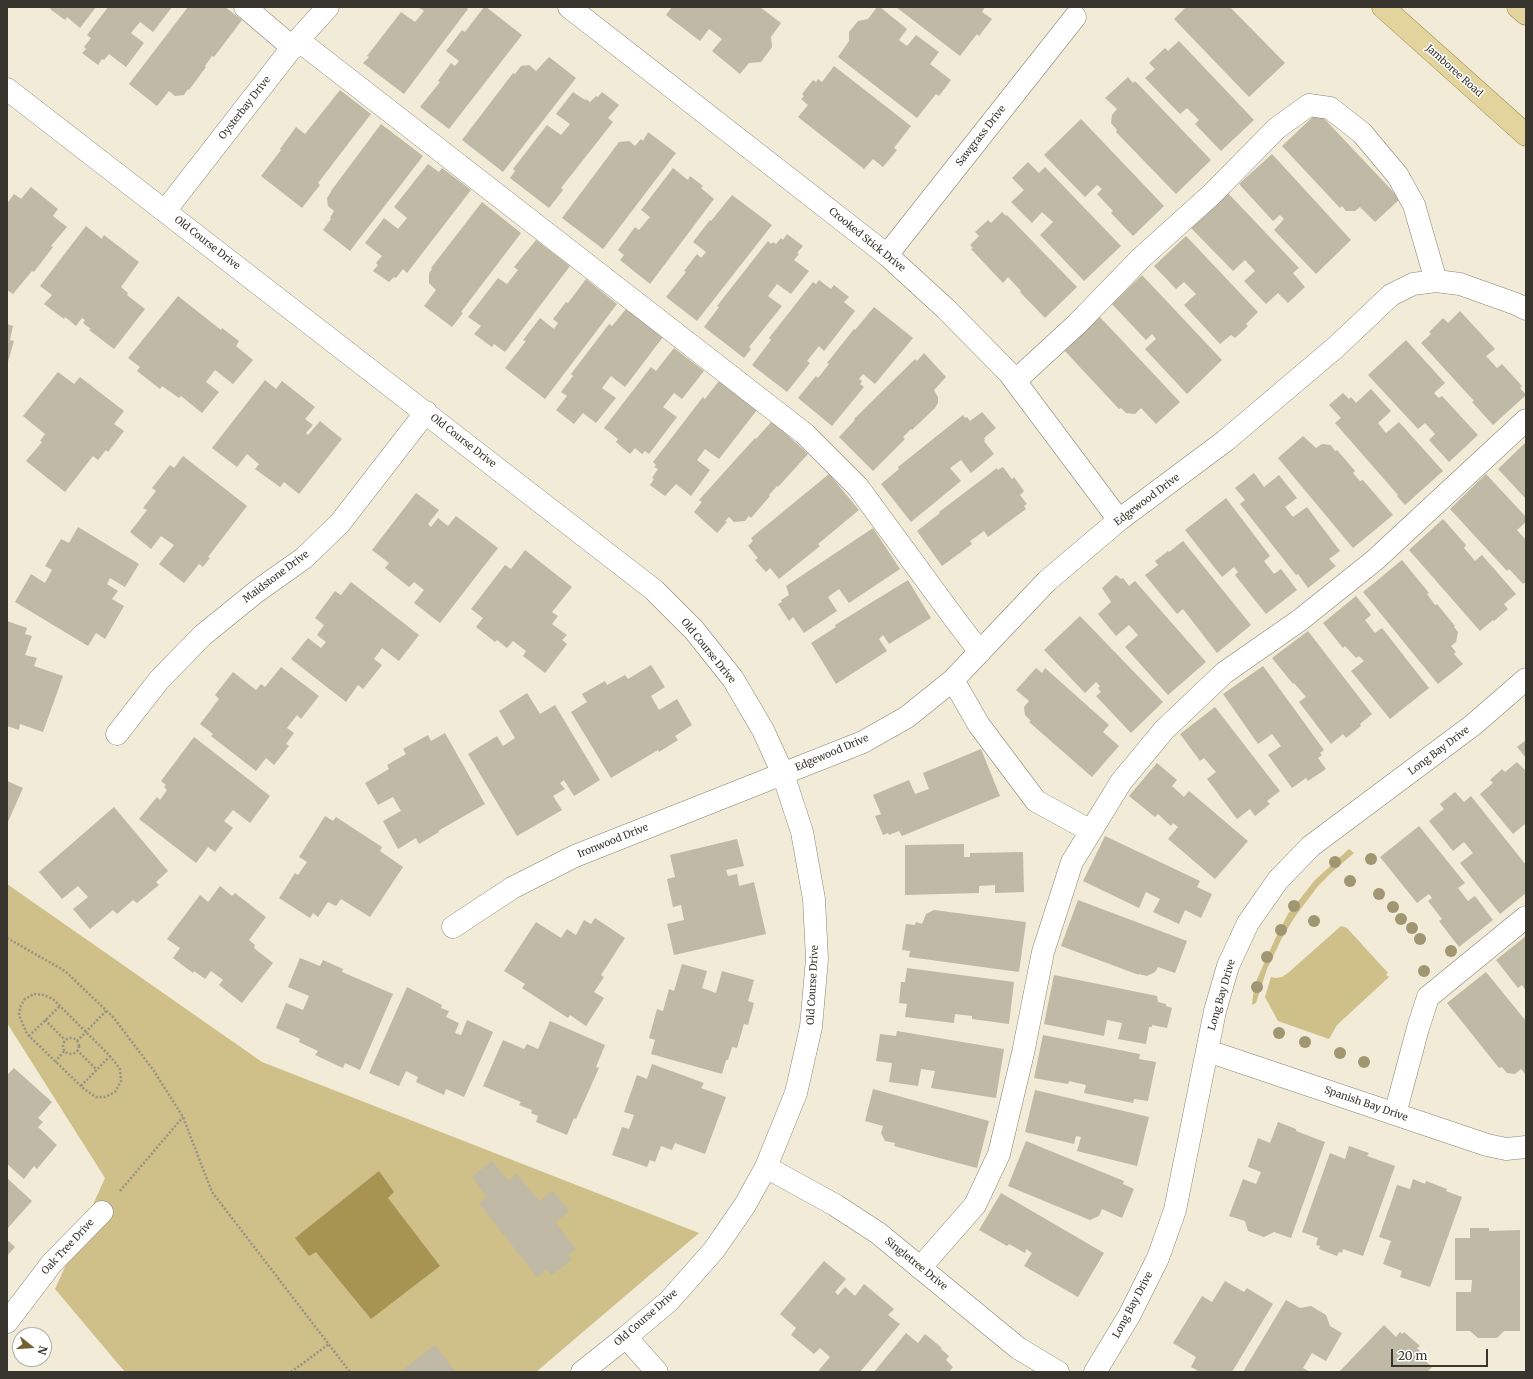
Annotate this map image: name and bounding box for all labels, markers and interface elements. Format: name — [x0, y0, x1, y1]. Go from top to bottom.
street label: Jamboree Road — [1423, 42, 1485, 100]
street label: Oysterbay Drive — [217, 74, 273, 142]
street label: Sawgrass Drive — [954, 103, 1008, 169]
street label: Crooked Stick Drive — [826, 205, 908, 275]
street label: Old Course Drive — [172, 214, 242, 272]
street label: Old Course Drive — [428, 412, 498, 470]
street label: Edgewood Drive — [1112, 472, 1182, 528]
street label: Maidstone Drive — [241, 548, 311, 606]
street label: Old Course Drive — [678, 616, 738, 686]
street label: Long Bay Drive — [1406, 724, 1472, 778]
street label: Edgewood Drive — [793, 732, 871, 774]
street label: Ironwood Drive — [576, 821, 650, 861]
street label: Old Course Drive — [805, 945, 821, 1025]
street label: Long Bay Drive — [1206, 958, 1238, 1032]
street label: Spanish Bay Drive — [1323, 1084, 1409, 1124]
street label: Oak Tree Drive — [39, 1217, 97, 1277]
street label: Singletree Drive — [882, 1235, 950, 1293]
street label: Long Bay Drive — [1110, 1270, 1156, 1340]
street label: Old Course Drive — [612, 1287, 680, 1349]
north arrow — [12, 1327, 52, 1367]
scale bar — [1393, 1341, 1490, 1367]
text: N — [35, 1344, 50, 1356]
text: 20 m — [1398, 1348, 1427, 1363]

